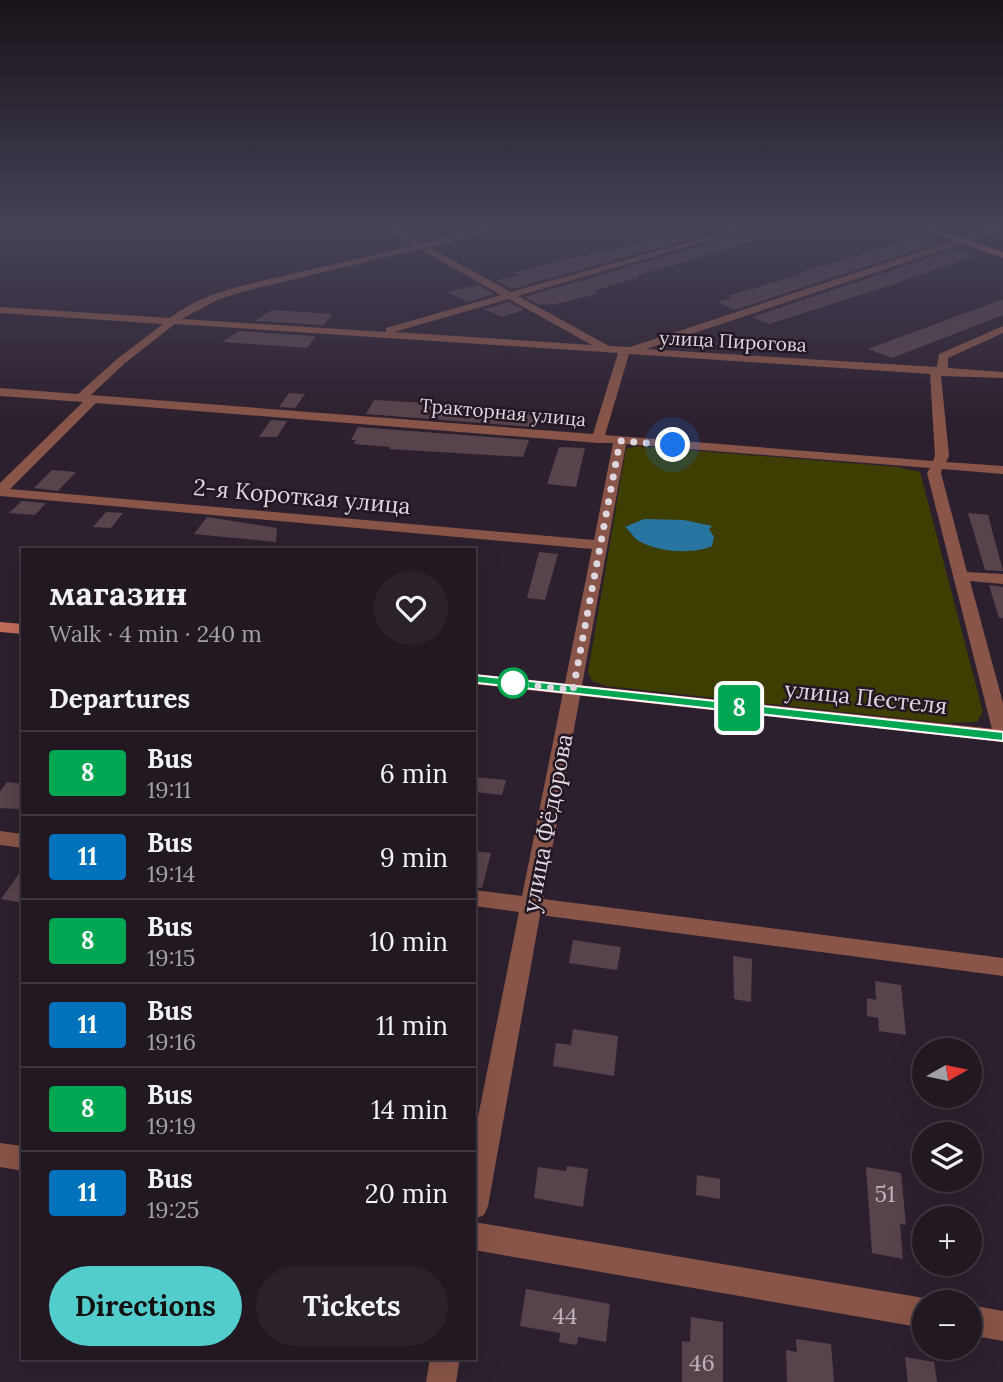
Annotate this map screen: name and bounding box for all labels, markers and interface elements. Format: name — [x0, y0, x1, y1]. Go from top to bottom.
street label: улица Пирогова — [659, 325, 807, 357]
street label: Тракторная улица — [419, 393, 587, 431]
your location — [655, 427, 690, 462]
street label: 2-я Короткая улица — [192, 472, 412, 520]
button: heart — [374, 571, 448, 645]
text: магазин — [49, 572, 187, 614]
text: Walk · 4 min · 240 m — [49, 619, 262, 648]
unlabelled marker — [498, 668, 528, 698]
street label: улица Пестеля — [783, 674, 949, 720]
text: Departures — [49, 682, 190, 715]
line badge: 8 — [716, 685, 762, 731]
text: 8 — [732, 692, 746, 723]
street label: улица Фёдорова — [515, 731, 579, 915]
text: Bus — [147, 742, 193, 775]
text: 8 — [81, 757, 94, 788]
text: 6 min — [380, 757, 448, 790]
text: 19:11 — [147, 775, 191, 804]
text: Bus — [147, 826, 193, 859]
text: 11 — [78, 841, 97, 872]
text: 9 min — [380, 841, 448, 874]
text: 19:14 — [147, 859, 195, 888]
text: Bus — [147, 910, 193, 943]
text: 8 — [81, 925, 94, 956]
text: 10 min — [369, 925, 448, 958]
text: 19:15 — [147, 943, 195, 972]
text: Bus — [147, 994, 193, 1027]
text: 11 — [78, 1009, 97, 1040]
text: 11 min — [376, 1009, 448, 1042]
text: 19:16 — [147, 1027, 196, 1056]
north arrow — [912, 1038, 982, 1108]
map controls — [912, 1038, 982, 1360]
text: Bus — [147, 1078, 193, 1111]
text: 8 — [81, 1093, 94, 1124]
text: 14 min — [371, 1093, 448, 1126]
text: 19:19 — [147, 1111, 196, 1140]
button: layers — [912, 1122, 982, 1192]
text: Bus — [147, 1162, 193, 1195]
text: 11 — [78, 1177, 97, 1208]
text: 20 min — [365, 1177, 448, 1210]
house number: 51 — [875, 1179, 895, 1208]
text: 19:25 — [147, 1195, 199, 1224]
button: + — [912, 1206, 982, 1276]
button: Directions — [49, 1266, 242, 1346]
button: Tickets — [256, 1266, 448, 1346]
button: − — [912, 1290, 982, 1360]
house number: 44 — [553, 1301, 577, 1330]
house number: 46 — [689, 1348, 715, 1377]

